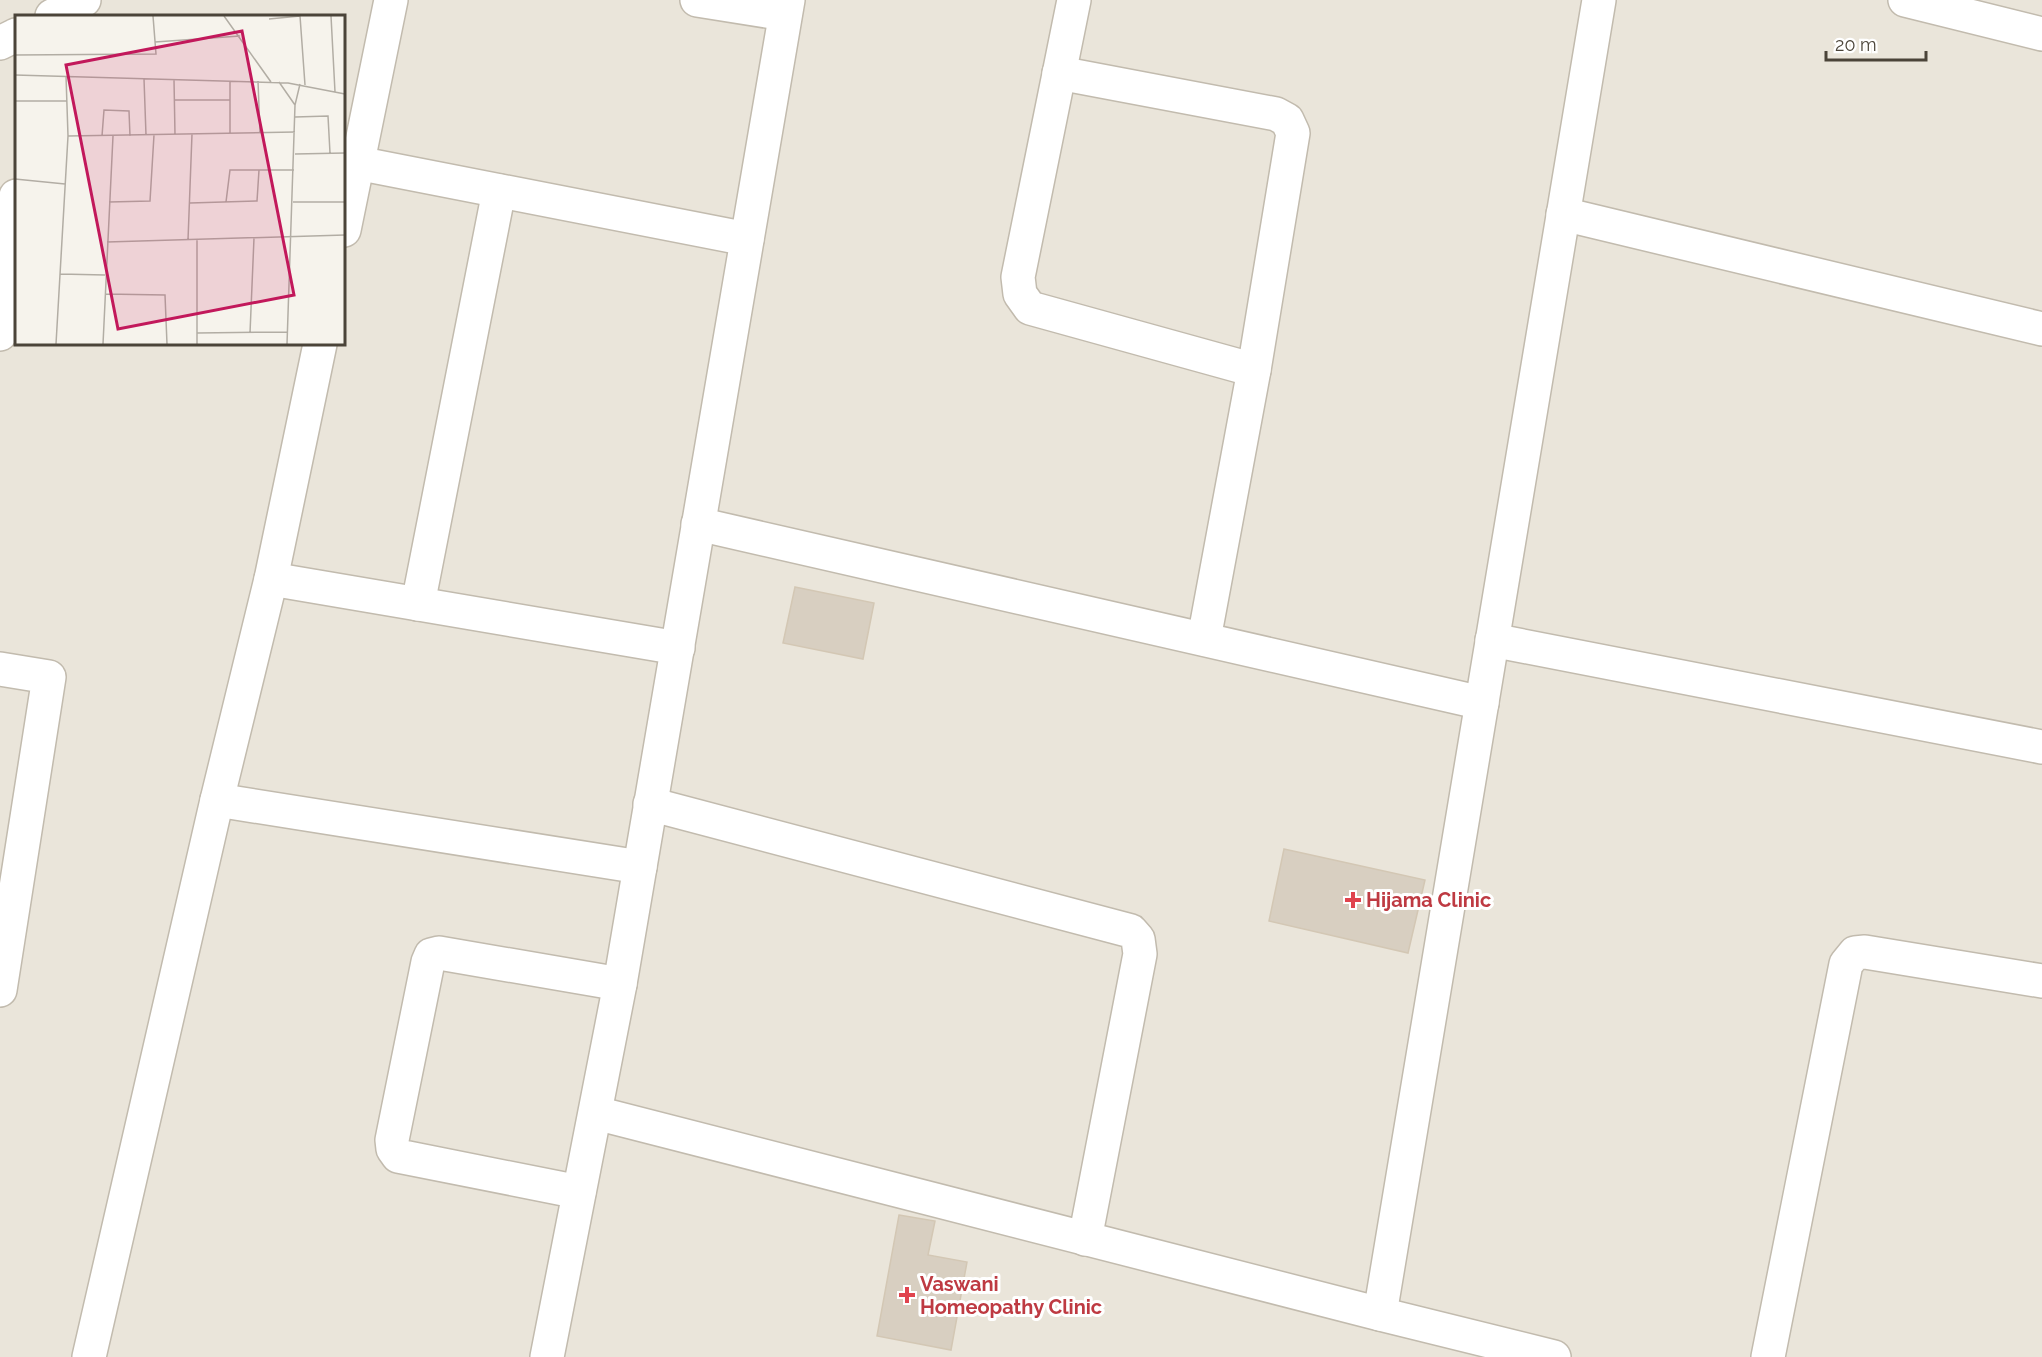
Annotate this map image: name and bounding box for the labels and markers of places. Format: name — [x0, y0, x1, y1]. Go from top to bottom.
place label: Hijama Clinic — [1366, 888, 1491, 912]
marker: Hijama Clinic — [1344, 891, 1362, 909]
place label: Vaswani Homeopathy Clinic — [920, 1272, 1102, 1319]
marker: Vaswani Homeopathy Clinic — [898, 1286, 916, 1304]

